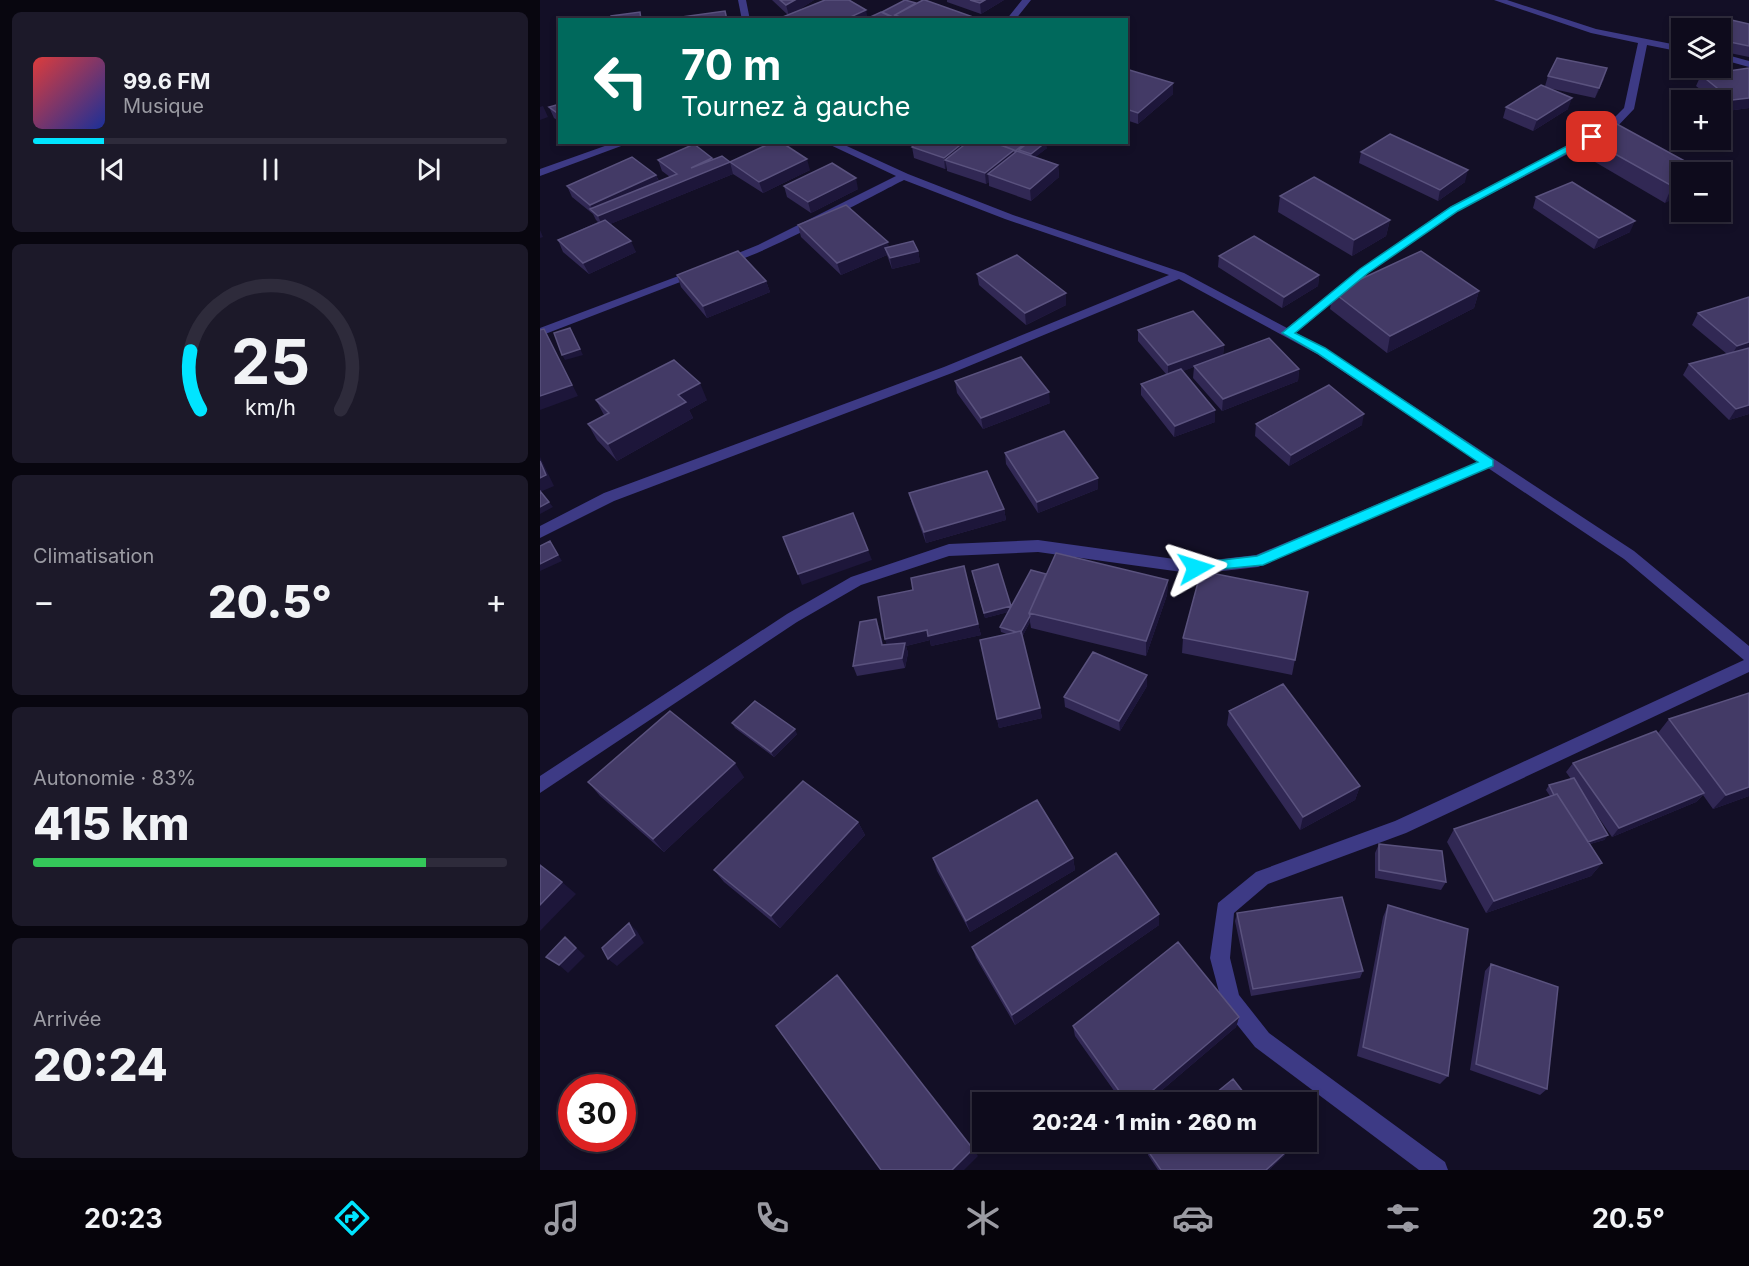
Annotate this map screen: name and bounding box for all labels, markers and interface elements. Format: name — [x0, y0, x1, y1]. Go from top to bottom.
map controls — [1671, 18, 1731, 222]
button: layers — [1671, 18, 1731, 78]
text: 70 m — [681, 39, 781, 90]
icon: left — [582, 42, 660, 120]
text: 99.6 FM — [123, 68, 211, 94]
text: Tournez à gauche — [681, 90, 910, 123]
button: + — [1671, 90, 1731, 150]
text: Musique — [123, 94, 204, 118]
pin — [1566, 111, 1617, 162]
icon: arrive — [1575, 120, 1608, 153]
icon: previous — [96, 153, 129, 186]
icon: pause — [254, 153, 287, 186]
icon: next — [412, 153, 445, 186]
button: − — [1671, 162, 1731, 222]
text: 25 — [230, 325, 310, 400]
text: km/h — [245, 395, 295, 421]
position arrow — [1164, 536, 1228, 600]
text: Climatisation — [33, 544, 154, 568]
text: 20.5° — [208, 574, 332, 629]
text: − — [33, 581, 55, 621]
text: + — [485, 581, 507, 621]
text: Autonomie · 83% — [33, 766, 196, 790]
text: 415 km — [33, 796, 189, 851]
text: Arrivée — [33, 1007, 102, 1031]
text: 20:24 — [33, 1037, 168, 1092]
speed limit sign: 30 — [558, 1074, 636, 1152]
text: 20:24 · 1 min · 260 m — [1032, 1109, 1257, 1135]
icon: directions — [331, 1197, 373, 1239]
icon: music — [541, 1197, 583, 1239]
icon: phone — [751, 1197, 793, 1239]
icon: climate — [962, 1197, 1004, 1239]
icon: car — [1172, 1197, 1214, 1239]
icon: filters — [1382, 1197, 1424, 1239]
text: 20:23 — [84, 1202, 163, 1235]
text: 20.5° — [1592, 1202, 1665, 1235]

